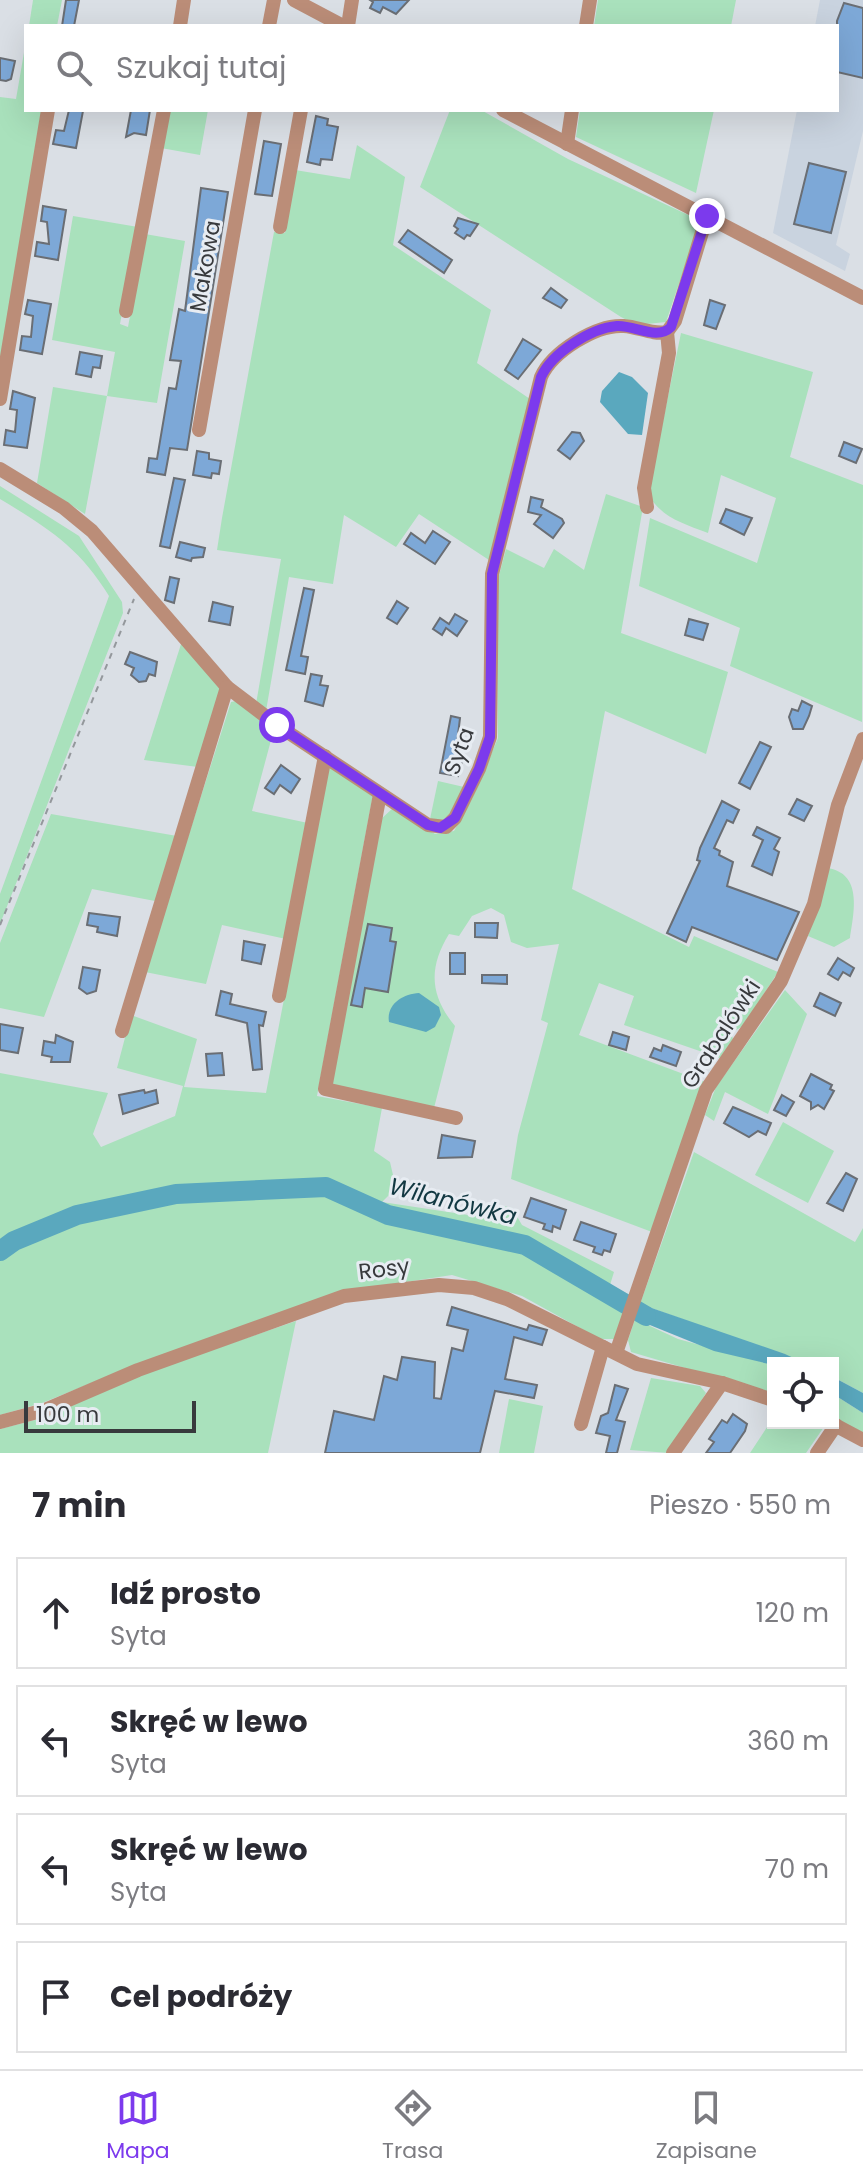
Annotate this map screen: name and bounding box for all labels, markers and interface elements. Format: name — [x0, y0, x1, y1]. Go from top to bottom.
search box — [24, 24, 839, 112]
icon: search — [52, 46, 96, 90]
text: Szukaj tutaj — [116, 46, 286, 89]
route end — [689, 198, 725, 234]
street label: Makowa — [182, 218, 228, 314]
route start — [259, 707, 295, 743]
street label: Syta — [436, 723, 482, 779]
street label: Grabalówki — [674, 973, 768, 1095]
water label: Wilanówka — [386, 1169, 520, 1233]
street label: Rosy — [357, 1250, 412, 1288]
map controls — [767, 1357, 839, 1429]
button: locate — [767, 1357, 839, 1429]
scale bar — [24, 1397, 196, 1433]
text: 100 m — [36, 1399, 99, 1430]
text: 7 min — [32, 1481, 126, 1529]
text: Pieszo · 550 m — [649, 1487, 831, 1523]
text: Idź prosto — [110, 1572, 261, 1615]
icon: ahead — [34, 1591, 78, 1635]
text: 120 m — [756, 1595, 829, 1631]
text: Syta — [110, 1618, 167, 1654]
text: Skręć w lewo — [110, 1700, 308, 1743]
icon: left — [34, 1719, 78, 1763]
text: 360 m — [747, 1723, 829, 1759]
text: Syta — [110, 1746, 167, 1782]
text: Skręć w lewo — [110, 1828, 308, 1871]
icon: left — [34, 1847, 78, 1891]
text: 70 m — [765, 1851, 829, 1887]
text: Syta — [110, 1874, 167, 1910]
icon: arrive — [34, 1975, 78, 2019]
text: Cel podróży — [110, 1975, 292, 2018]
tab: Mapa — [106, 2086, 170, 2167]
tab: Trasa — [382, 2086, 443, 2167]
tab: Zapisane — [656, 2086, 757, 2167]

